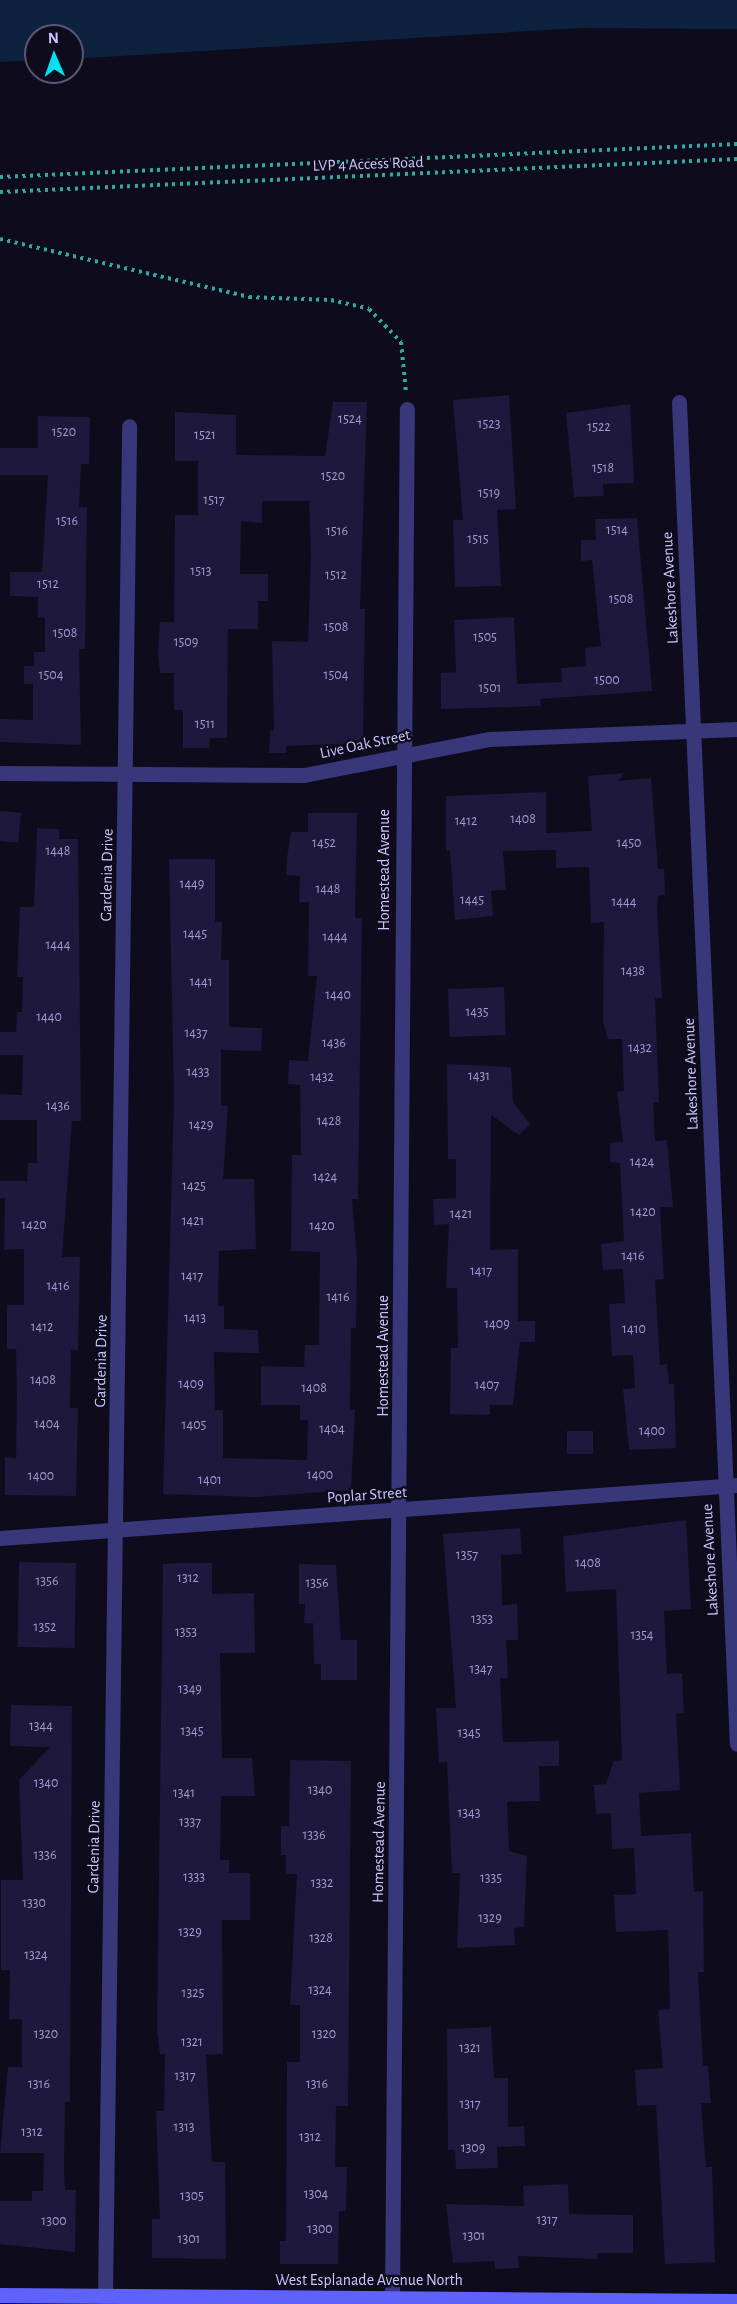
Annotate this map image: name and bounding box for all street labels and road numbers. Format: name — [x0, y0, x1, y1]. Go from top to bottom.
street label: LVP 4 Access Road — [312, 152, 424, 176]
street label: Lakeshore Avenue — [657, 531, 683, 645]
street label: Live Oak Street — [318, 725, 412, 763]
street label: Homestead Avenue — [374, 809, 394, 931]
street label: Gardenia Drive — [97, 828, 117, 922]
street label: Lakeshore Avenue — [679, 1018, 703, 1130]
street label: Homestead Avenue — [373, 1295, 393, 1417]
street label: Gardenia Drive — [91, 1314, 111, 1408]
street label: Poplar Street — [326, 1483, 408, 1507]
street label: Lakeshore Avenue — [697, 1503, 723, 1617]
street label: Homestead Avenue — [368, 1781, 390, 1903]
street label: Gardenia Drive — [84, 1800, 104, 1894]
street label: West Esplanade Avenue North — [275, 2270, 463, 2290]

